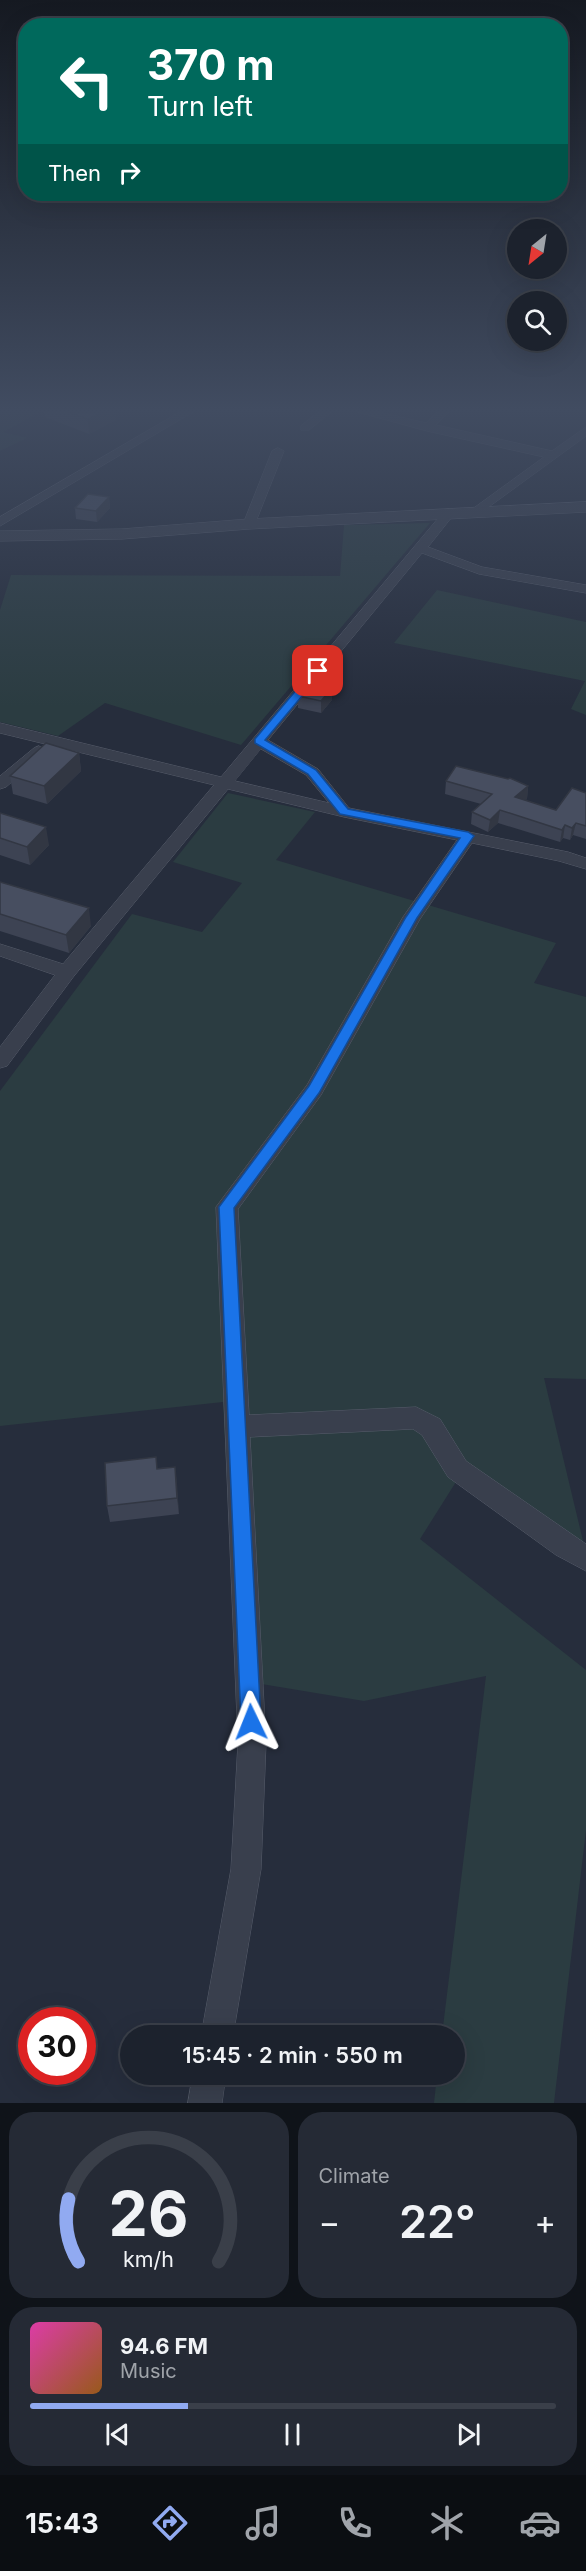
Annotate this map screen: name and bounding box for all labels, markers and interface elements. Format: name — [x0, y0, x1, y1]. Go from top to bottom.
text: 370 m — [147, 39, 274, 90]
icon: left — [48, 42, 126, 120]
text: Turn left — [147, 90, 253, 123]
icon: right — [113, 156, 146, 189]
text: Then — [48, 160, 101, 186]
north arrow — [507, 219, 567, 279]
map controls — [507, 219, 567, 351]
button: search — [507, 291, 567, 351]
pin — [292, 645, 343, 696]
icon: arrive — [301, 654, 334, 687]
position arrow — [219, 1690, 283, 1754]
speed limit sign: 30 — [18, 2007, 96, 2085]
text: 15:45 · 2 min · 550 m — [182, 2042, 403, 2068]
text: Climate — [319, 2164, 390, 2188]
text: 26 — [109, 2176, 189, 2251]
text: 22° — [399, 2194, 476, 2249]
text: − — [319, 2202, 340, 2242]
text: + — [534, 2202, 556, 2242]
text: km/h — [123, 2246, 174, 2272]
text: 94.6 FM — [120, 2333, 208, 2359]
text: Music — [120, 2359, 177, 2383]
icon: previous — [101, 2418, 134, 2451]
icon: pause — [276, 2418, 309, 2451]
icon: next — [452, 2418, 485, 2451]
icon: directions — [149, 2502, 191, 2544]
icon: music — [242, 2502, 284, 2544]
icon: phone — [334, 2502, 376, 2544]
icon: climate — [426, 2502, 468, 2544]
icon: car — [519, 2502, 561, 2544]
text: 15:43 — [25, 2507, 99, 2540]

